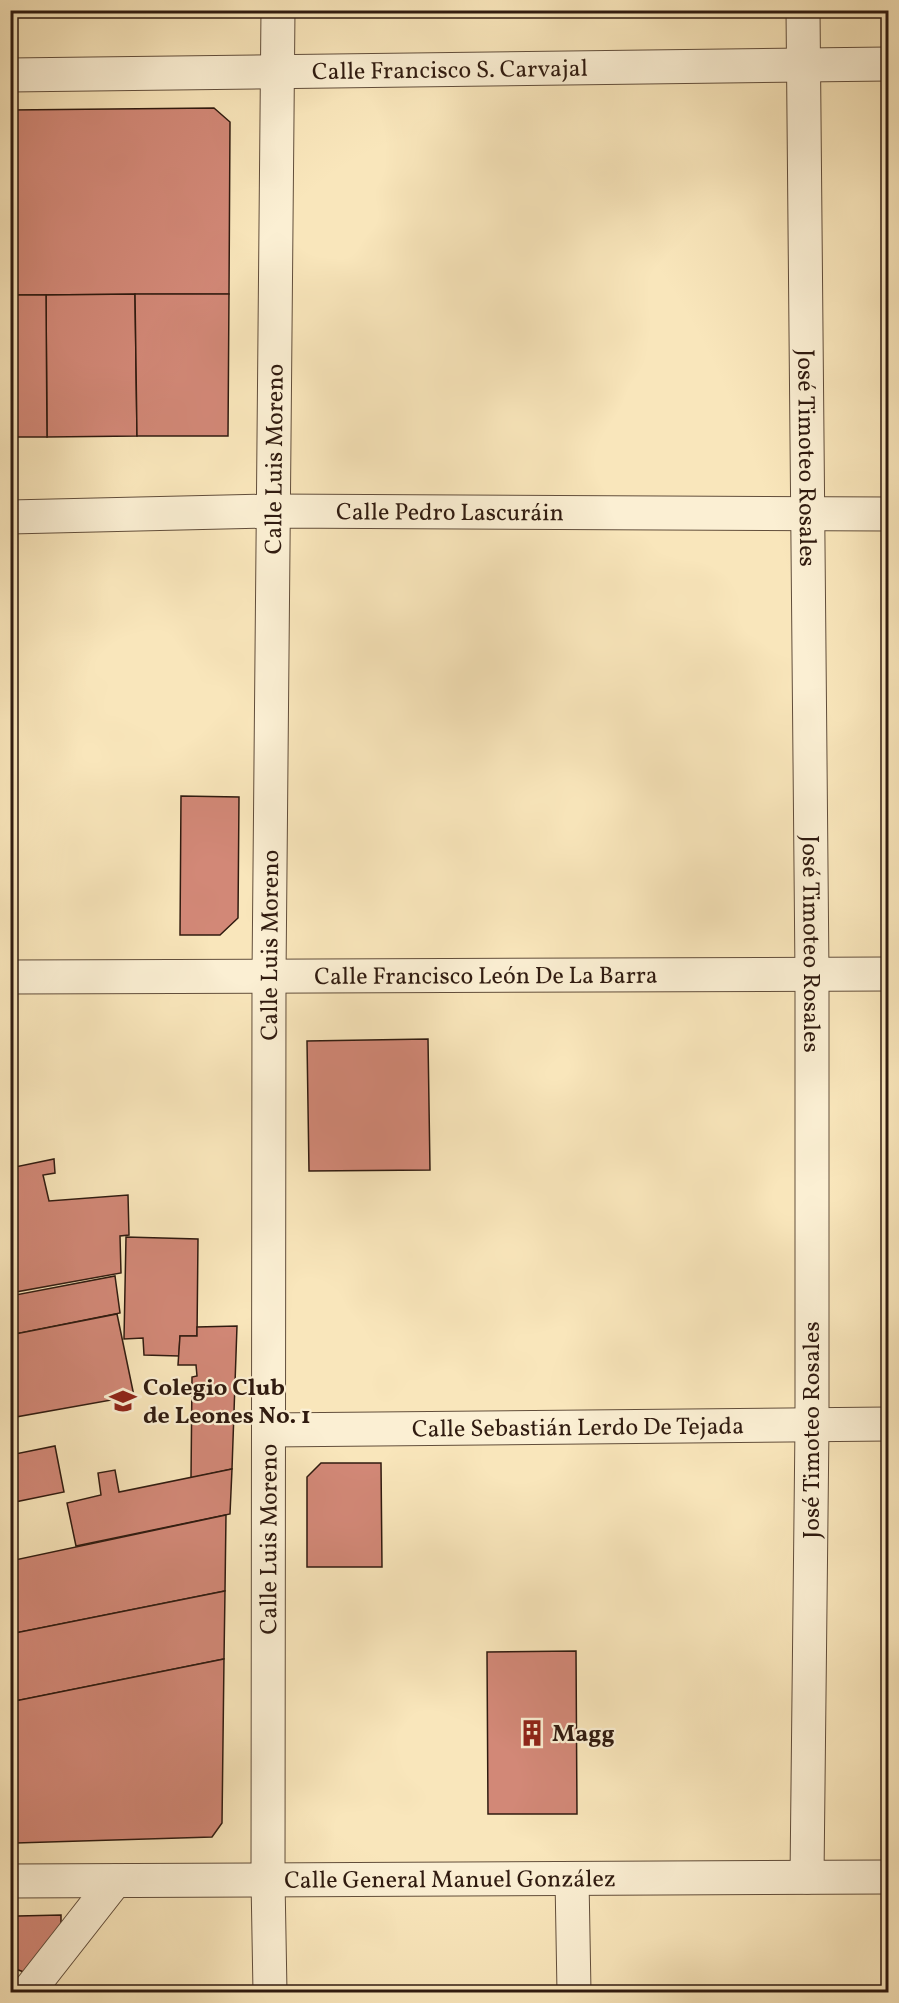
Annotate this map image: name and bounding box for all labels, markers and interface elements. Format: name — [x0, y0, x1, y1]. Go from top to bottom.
street label: Calle Francisco S. Carvajal — [312, 53, 588, 90]
street label: José Timoteo Rosales — [787, 349, 823, 567]
street label: Calle Luis Moreno — [258, 364, 294, 555]
street label: Calle Pedro Lascuráin — [336, 496, 564, 531]
street label: José Timoteo Rosales — [792, 835, 827, 1053]
street label: Calle Luis Moreno — [254, 850, 289, 1040]
street label: Calle Francisco León De La Barra — [314, 960, 658, 995]
street label: José Timoteo Rosales — [796, 1321, 830, 1539]
place label: Colegio Club de Leones No. 1 — [143, 1372, 311, 1434]
school or university icon: Colegio Club de Leones No. 1 — [108, 1386, 138, 1416]
street label: Calle Sebastián Lerdo De Tejada — [412, 1410, 744, 1448]
street label: Calle Luis Moreno — [253, 1444, 287, 1634]
building icon: Magg — [517, 1718, 547, 1748]
place label: Magg — [552, 1718, 615, 1752]
street label: Calle General Manuel González — [284, 1863, 616, 1899]

